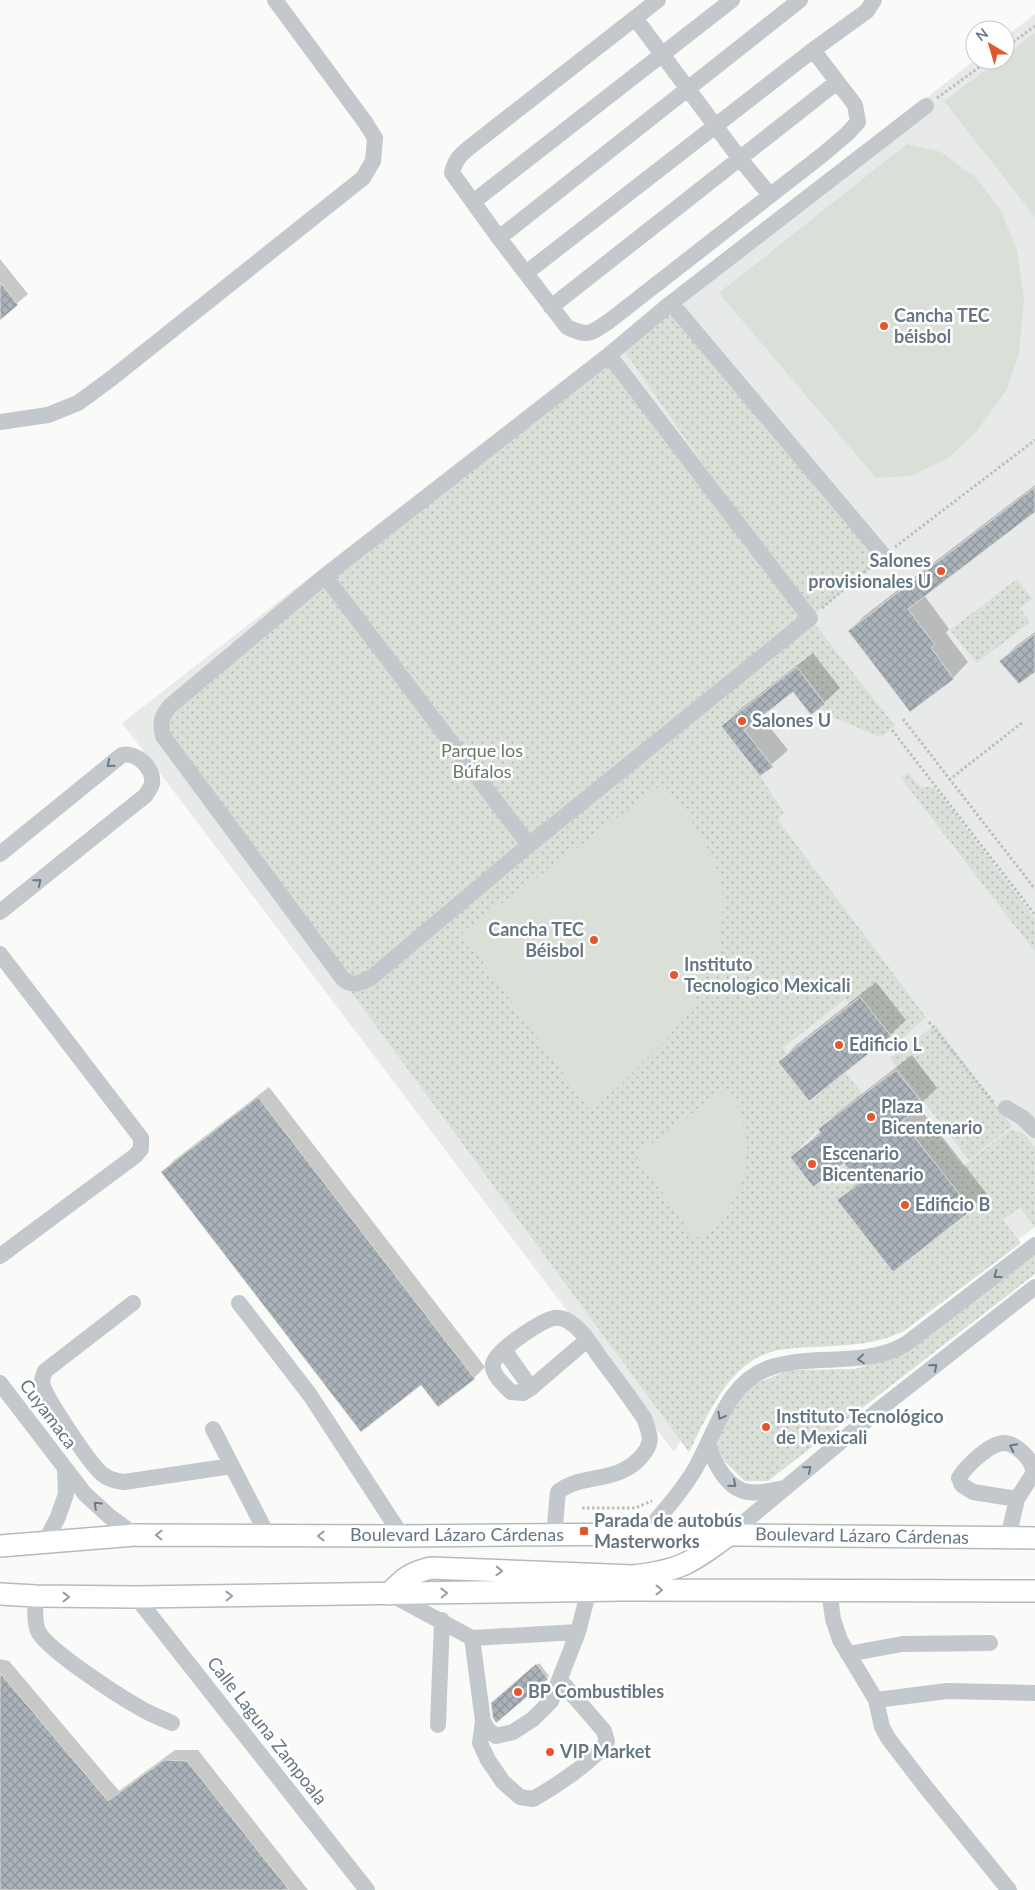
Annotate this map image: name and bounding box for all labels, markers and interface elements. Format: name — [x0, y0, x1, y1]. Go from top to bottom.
north arrow — [965, 20, 1015, 70]
text: N — [972, 24, 991, 44]
place label: Cancha TEC béisbol — [894, 304, 990, 347]
marker: Cancha TEC béisbol — [878, 320, 890, 332]
place label: Salones provisionales U — [808, 549, 931, 592]
marker: Salones provisionales U — [935, 565, 947, 577]
place label: Salones U — [752, 709, 831, 731]
marker: Salones U — [736, 715, 748, 727]
park label: Parque los Búfalos — [441, 739, 523, 782]
one-way arrow — [107, 759, 116, 767]
one-way arrow — [32, 879, 41, 887]
place label: Cancha TEC Béisbol — [488, 918, 584, 961]
marker: Cancha TEC Béisbol — [588, 934, 600, 946]
place label: Instituto Tecnologico Mexicali — [684, 953, 851, 996]
marker: Instituto Tecnologico Mexicali — [668, 969, 680, 981]
place label: Edificio L — [849, 1033, 923, 1055]
marker: Edificio L — [833, 1039, 845, 1051]
place label: Plaza Bicentenario — [881, 1095, 983, 1138]
marker: Plaza Bicentenario — [865, 1111, 877, 1123]
place label: Escenario Bicentenario — [822, 1142, 924, 1185]
marker: Escenario Bicentenario — [806, 1158, 818, 1170]
place label: Edificio B — [915, 1193, 991, 1215]
marker: Edificio B — [899, 1199, 911, 1211]
one-way arrow — [993, 1269, 1002, 1278]
one-way arrow — [856, 1353, 864, 1364]
one-way arrow — [928, 1363, 937, 1372]
street label: Cuyamaca — [16, 1374, 82, 1452]
place label: Instituto Tecnológico de Mexicali — [776, 1405, 944, 1448]
one-way arrow — [717, 1411, 727, 1420]
marker: Instituto Tecnológico de Mexicali — [760, 1421, 772, 1433]
one-way arrow — [1010, 1443, 1019, 1453]
one-way arrow — [802, 1466, 811, 1475]
one-way arrow — [728, 1479, 737, 1488]
one-way arrow — [94, 1502, 103, 1511]
place label: Parada de autobús Masterworks — [594, 1509, 742, 1552]
street label: Boulevard Lázaro Cárdenas — [755, 1522, 969, 1548]
street label: Boulevard Lázaro Cárdenas — [350, 1523, 564, 1545]
marker: Parada de autobús Masterworks — [578, 1525, 590, 1537]
one-way arrow — [155, 1530, 162, 1540]
one-way arrow — [317, 1531, 325, 1541]
one-way arrow — [496, 1566, 504, 1576]
one-way arrow — [655, 1585, 663, 1595]
one-way arrow — [440, 1588, 448, 1598]
one-way arrow — [62, 1591, 70, 1602]
one-way arrow — [225, 1591, 233, 1601]
street label: Calle Laguna Zampoala — [203, 1652, 332, 1809]
place label: BP Combustibles — [528, 1680, 664, 1702]
marker: BP Combustibles — [512, 1686, 524, 1698]
place label: VIP Market — [559, 1740, 651, 1762]
marker: VIP Market — [544, 1746, 556, 1758]

